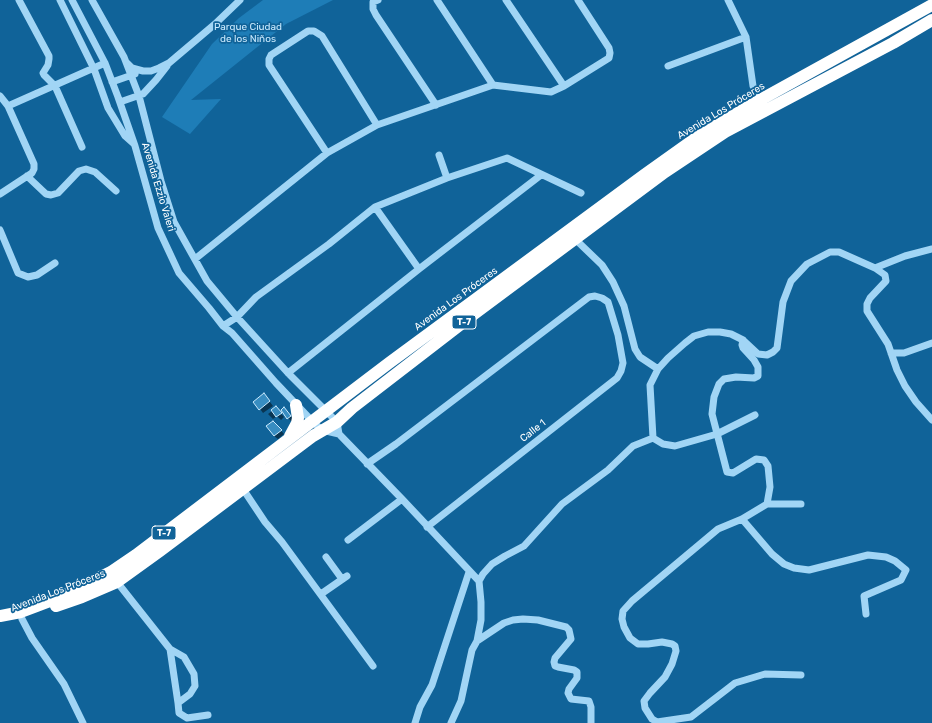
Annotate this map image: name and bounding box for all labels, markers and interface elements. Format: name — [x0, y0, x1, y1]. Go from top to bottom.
park label: Parque Ciudad de los Niños — [214, 21, 282, 44]
street label: Avenida Los Próceres — [675, 80, 767, 142]
street label: Avenida Ezzio Valeri — [139, 141, 177, 233]
street label: Avenida Los Próceres — [412, 265, 500, 333]
road number: T-7 — [452, 315, 476, 329]
street label: Calle 1 — [518, 417, 548, 445]
road number: T-7 — [152, 526, 176, 540]
street label: Avenida Los Próceres — [9, 567, 107, 615]

